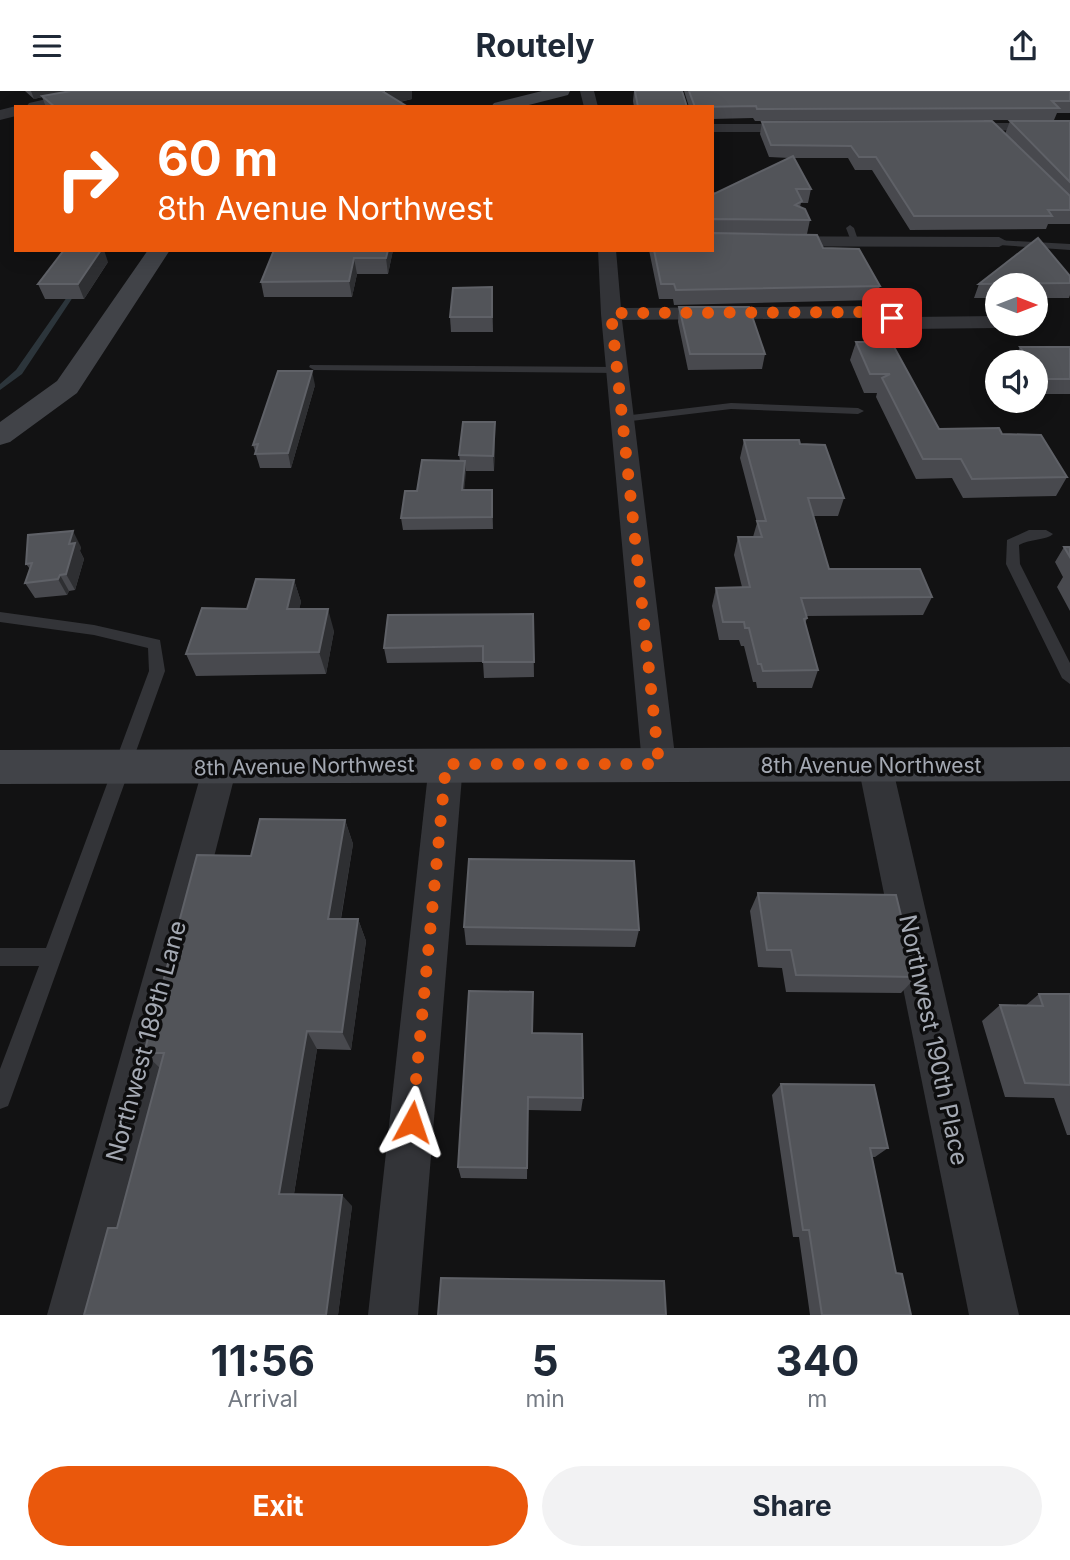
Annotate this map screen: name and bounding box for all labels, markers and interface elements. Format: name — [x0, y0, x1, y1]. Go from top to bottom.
text: Routely — [476, 26, 594, 65]
icon: menu — [28, 27, 66, 65]
icon: share — [1004, 27, 1042, 65]
text: 60 m — [157, 129, 278, 188]
icon: right — [42, 133, 133, 224]
text: 8th Avenue Northwest — [157, 189, 493, 228]
north arrow — [985, 273, 1048, 336]
map controls — [985, 273, 1048, 413]
pin — [862, 288, 922, 348]
icon: arrive — [873, 299, 911, 337]
button: sound — [985, 350, 1048, 413]
street label: 8th Avenue Northwest — [193, 752, 415, 780]
street label: 8th Avenue Northwest — [761, 753, 982, 778]
street label: Northwest 190th Place — [893, 912, 975, 1168]
street label: Northwest 189th Lane — [100, 917, 192, 1165]
position arrow — [375, 1085, 449, 1159]
text: 11:56 — [211, 1335, 315, 1386]
text: 5 — [532, 1335, 559, 1386]
text: 340 — [776, 1335, 859, 1386]
text: Arrival — [227, 1385, 298, 1413]
text: min — [526, 1385, 565, 1413]
text: m — [807, 1385, 828, 1413]
button: Exit — [28, 1466, 528, 1546]
button: Share — [542, 1466, 1042, 1546]

